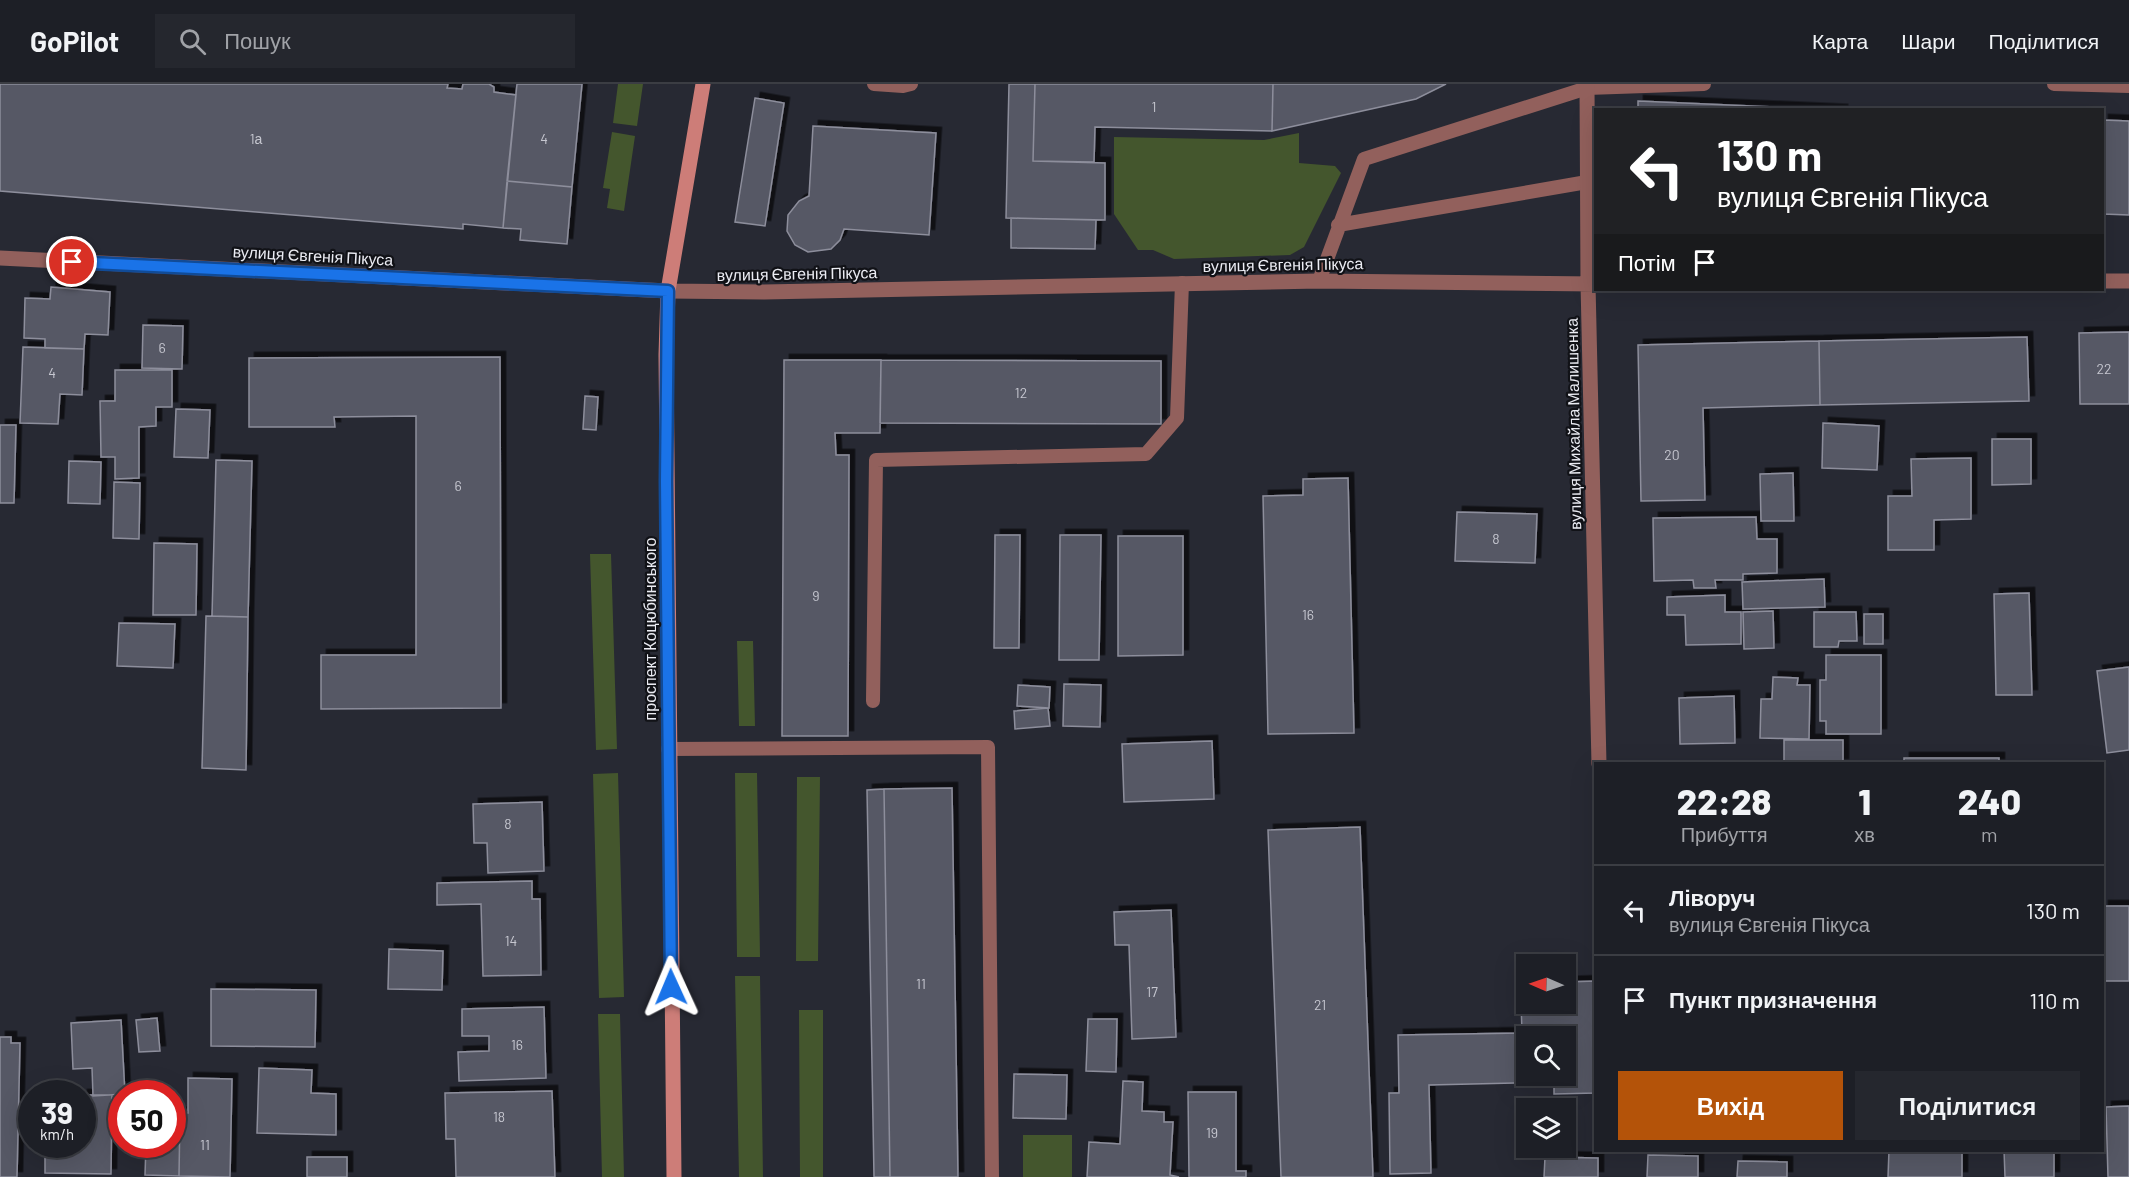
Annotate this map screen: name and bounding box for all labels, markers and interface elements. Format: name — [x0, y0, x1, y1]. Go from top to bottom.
search box — [155, 14, 575, 68]
text: GoPilot — [30, 24, 119, 58]
icon: search — [176, 25, 209, 58]
text: Пошук — [224, 27, 291, 53]
text: Карта — [1812, 28, 1868, 53]
text: Шари — [1901, 28, 1956, 53]
text: Поділитися — [1989, 28, 2099, 53]
house number: 1 — [1152, 98, 1156, 115]
text: 130 m — [1717, 129, 1822, 179]
house number: 1а — [250, 130, 263, 147]
house number: 4 — [540, 130, 548, 147]
icon: left — [1618, 132, 1696, 210]
text: вулиця Євгенія Пікуса — [1717, 180, 1988, 212]
pin — [46, 236, 97, 287]
street label: вулиця Євгенія Пікуса — [232, 241, 394, 269]
icon: arrive — [55, 245, 88, 278]
icon: arrive — [1688, 246, 1721, 279]
text: Потім — [1618, 249, 1676, 275]
street label: вулиця Євгенія Пікуса — [1202, 253, 1364, 275]
street label: вулиця Євгенія Пікуса — [716, 262, 878, 284]
street label: вулиця Михайла Малишенка — [1562, 318, 1584, 530]
house number: 6 — [158, 339, 166, 356]
house number: 22 — [2096, 360, 2112, 377]
house number: 4 — [48, 364, 56, 381]
house number: 12 — [1015, 384, 1027, 401]
house number: 20 — [1664, 446, 1680, 463]
house number: 6 — [454, 477, 462, 494]
house number: 8 — [1492, 530, 1500, 547]
street label: проспект Коцюбинського — [640, 537, 659, 720]
house number: 9 — [812, 587, 820, 604]
house number: 16 — [1302, 606, 1314, 623]
text: 22:28 — [1677, 779, 1771, 822]
text: 1 — [1858, 779, 1871, 822]
text: 240 — [1958, 779, 2021, 822]
house number: 8 — [504, 815, 512, 832]
text: Прибуття — [1681, 822, 1768, 846]
text: хв — [1854, 822, 1875, 846]
text: m — [1981, 822, 1998, 846]
text: Ліворуч — [1669, 884, 1755, 910]
icon: left — [1618, 894, 1651, 927]
text: 130 m — [2026, 897, 2080, 923]
text: вулиця Євгенія Пікуса — [1669, 912, 1870, 936]
house number: 14 — [505, 932, 517, 949]
north arrow — [1516, 954, 1576, 1014]
map controls — [1516, 954, 1576, 1158]
position arrow — [639, 955, 703, 1019]
house number: 11 — [916, 975, 926, 992]
house number: 17 — [1146, 983, 1158, 1000]
icon: arrive — [1618, 984, 1651, 1017]
text: Пункт призначення — [1669, 986, 1877, 1012]
text: 110 m — [2030, 987, 2080, 1013]
house number: 21 — [1314, 996, 1326, 1013]
button: search — [1516, 1026, 1576, 1086]
house number: 16 — [511, 1036, 523, 1053]
button: Вихід — [1618, 1071, 1843, 1140]
button: Поділитися — [1855, 1071, 2080, 1140]
speed limit sign: 50 — [108, 1080, 186, 1158]
text: 39 — [41, 1094, 73, 1130]
button: layers — [1516, 1098, 1576, 1158]
house number: 18 — [493, 1108, 505, 1125]
house number: 19 — [1206, 1124, 1218, 1141]
text: km/h — [40, 1125, 74, 1143]
house number: 11 — [200, 1136, 210, 1153]

